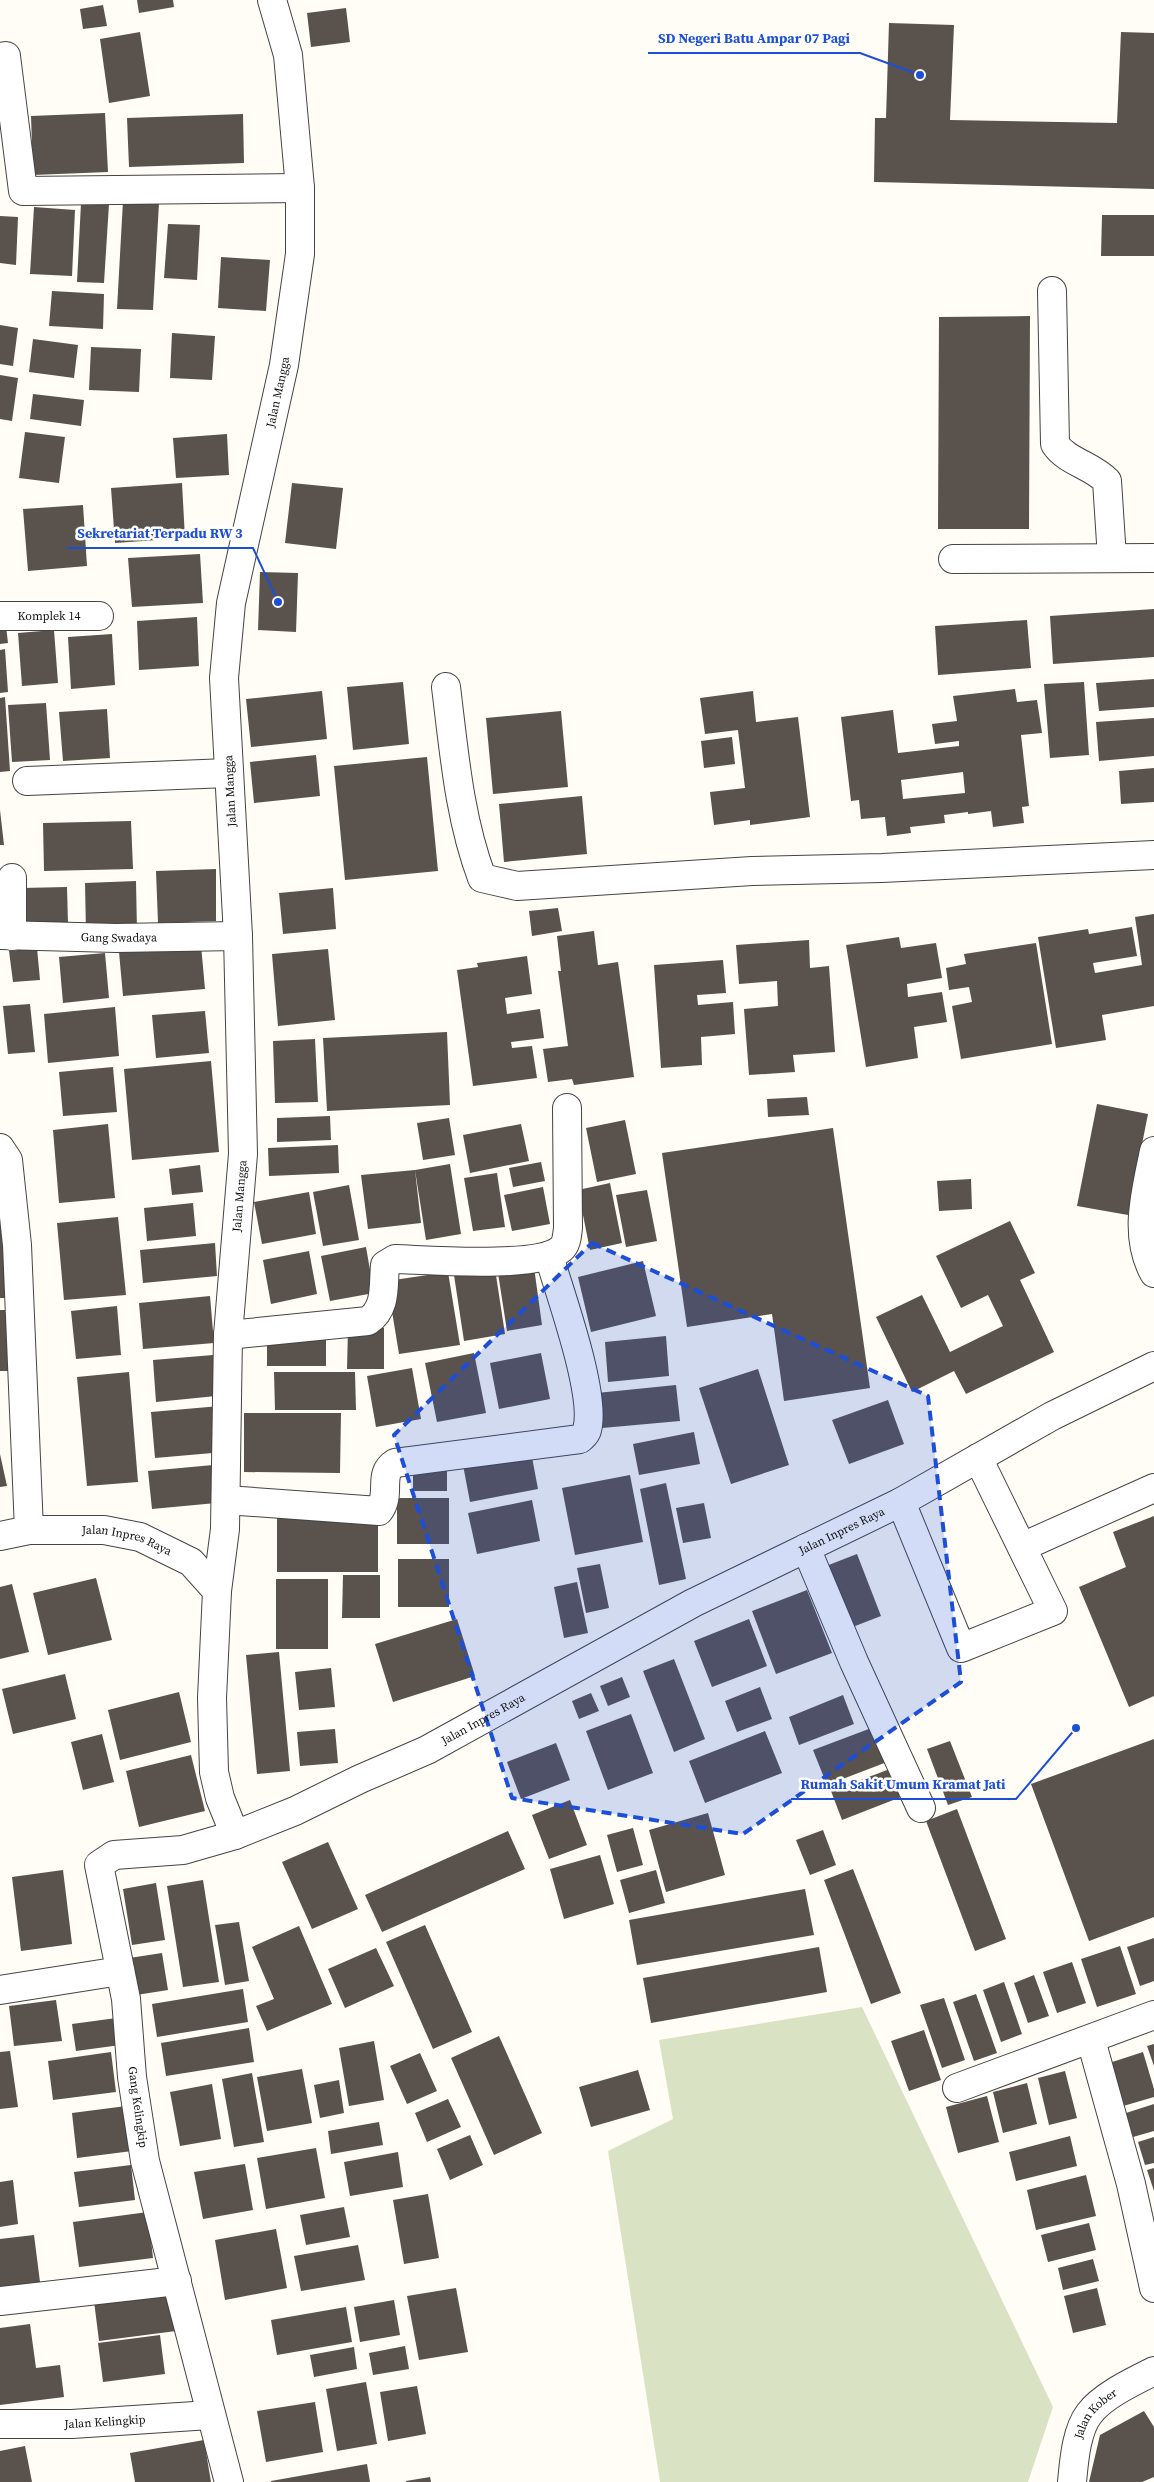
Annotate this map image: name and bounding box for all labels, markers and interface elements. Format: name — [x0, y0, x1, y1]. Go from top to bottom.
callout: SD Negeri Batu Ampar 07 Pagi — [648, 24, 860, 53]
text: SD Negeri Batu Ampar 07 Pagi — [658, 28, 851, 48]
street label: Jalan Mangga — [262, 355, 293, 430]
callout: Sekretariat Terpadu RW 3 — [67, 519, 253, 548]
text: Sekretariat Terpadu RW 3 — [77, 523, 243, 543]
street label: Komplek 14 — [18, 608, 80, 624]
street label: Jalan Mangga — [220, 754, 240, 828]
street label: Gang Swadaya — [81, 929, 158, 946]
street label: Jalan Mangga — [228, 1159, 251, 1234]
street label: Jalan Inpres Raya — [795, 1503, 888, 1559]
street label: Jalan Inpres Raya — [81, 1522, 175, 1560]
street label: Jalan Inpres Raya — [437, 1689, 529, 1749]
callout: Rumah Sakit Umum Kramat Jati — [791, 1770, 1016, 1799]
text: Rumah Sakit Umum Kramat Jati — [801, 1774, 1006, 1794]
street label: Gang Kelingkip — [124, 2065, 152, 2149]
street label: Jalan Kober — [1070, 2385, 1120, 2442]
street label: Jalan Kelingkip — [63, 2411, 146, 2432]

